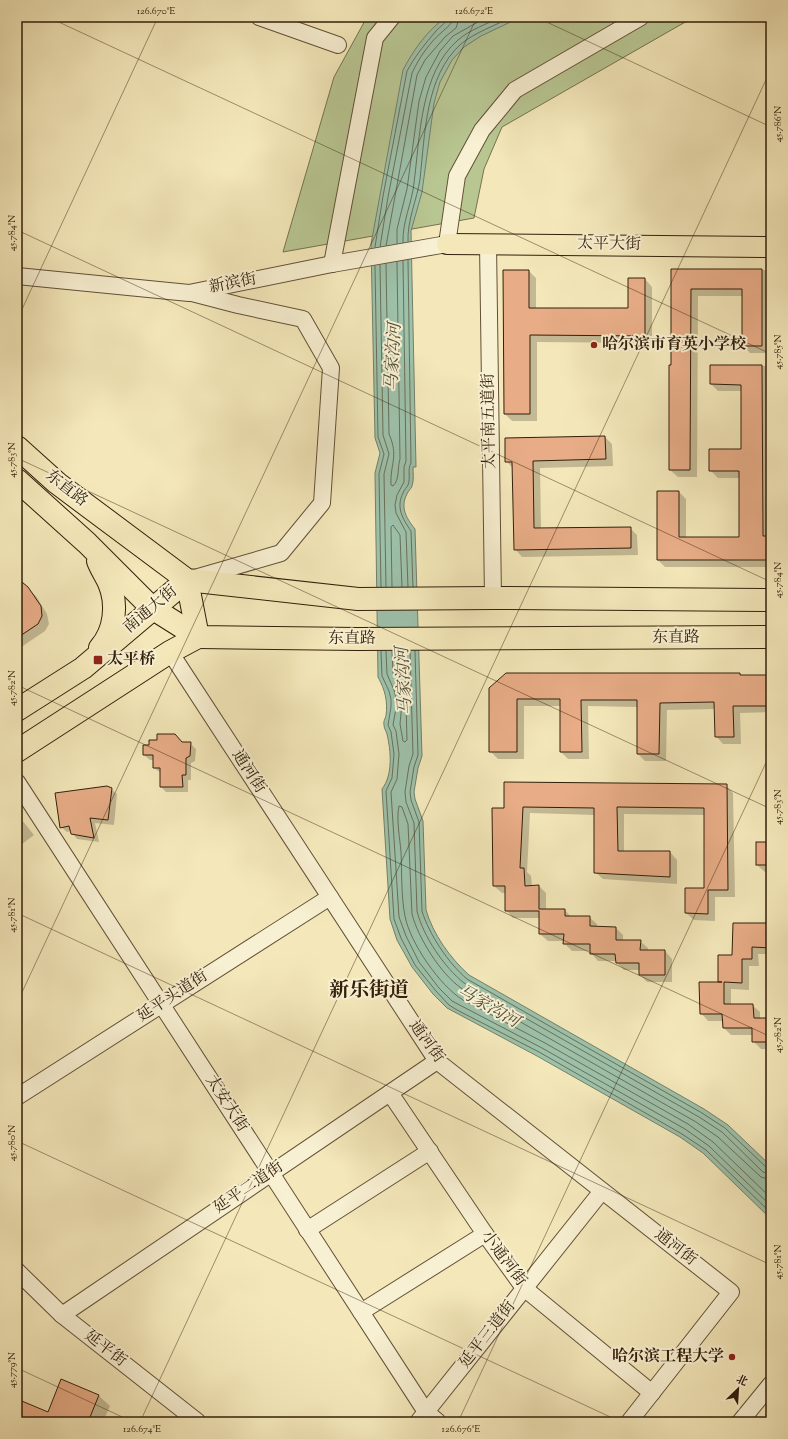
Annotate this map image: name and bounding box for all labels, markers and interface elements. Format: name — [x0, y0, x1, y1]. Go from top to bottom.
text: 126.670°E — [137, 4, 175, 19]
text: 126.672°E — [455, 4, 493, 19]
text: 45.786°N — [771, 106, 786, 142]
text: 45.784°N — [5, 215, 20, 251]
street label: 太平大街 — [577, 233, 641, 257]
street label: 新滨街 — [207, 268, 259, 300]
water label: 马家沟河 — [380, 319, 408, 392]
place label: 哈尔滨市育英小学校 — [602, 334, 746, 357]
text: 45.785°N — [771, 334, 786, 369]
marker: 哈尔滨市育英小学校 — [589, 340, 599, 350]
street label: 太平南五道街 — [478, 373, 502, 469]
text: 45.783°N — [5, 442, 20, 478]
street label: 东直路 — [40, 465, 92, 513]
text: 45.784°N — [771, 562, 786, 598]
street label: 南通大街 — [119, 581, 183, 639]
street label: 东直路 — [652, 627, 700, 650]
street label: 东直路 — [328, 628, 376, 651]
water label: 马家沟河 — [391, 643, 419, 716]
place label: 太平桥 — [107, 649, 155, 672]
marker: 太平桥 — [92, 654, 104, 666]
text: 45.782°N — [5, 670, 20, 706]
street label: 通河街 — [225, 746, 271, 798]
text: 45.783°N — [771, 789, 786, 825]
text: 45.781°N — [5, 898, 20, 932]
street label: 延平头道街 — [133, 966, 213, 1028]
district label: 新乐街道 — [329, 977, 409, 1006]
water label: 马家沟河 — [453, 980, 526, 1036]
street label: 通河街 — [403, 1016, 449, 1068]
text: 45.782°N — [771, 1017, 786, 1053]
street label: 太安大街 — [199, 1071, 253, 1137]
text: 45.780°N — [5, 1125, 20, 1161]
street label: 延平二道街 — [209, 1156, 289, 1220]
street label: 通河街 — [649, 1224, 701, 1272]
street label: 小通河街 — [475, 1227, 531, 1291]
text: 45.781°N — [771, 1245, 786, 1279]
street label: 延平三道街 — [454, 1296, 522, 1374]
street label: 延平街 — [79, 1325, 131, 1373]
place label: 哈尔滨工程大学 — [612, 1346, 724, 1369]
text: 45.779°N — [5, 1352, 20, 1388]
marker: 哈尔滨工程大学 — [727, 1352, 737, 1362]
north arrow — [718, 1369, 758, 1409]
text: 北 — [733, 1371, 750, 1390]
text: 126.674°E — [123, 1422, 161, 1437]
text: 126.676°E — [442, 1422, 480, 1437]

